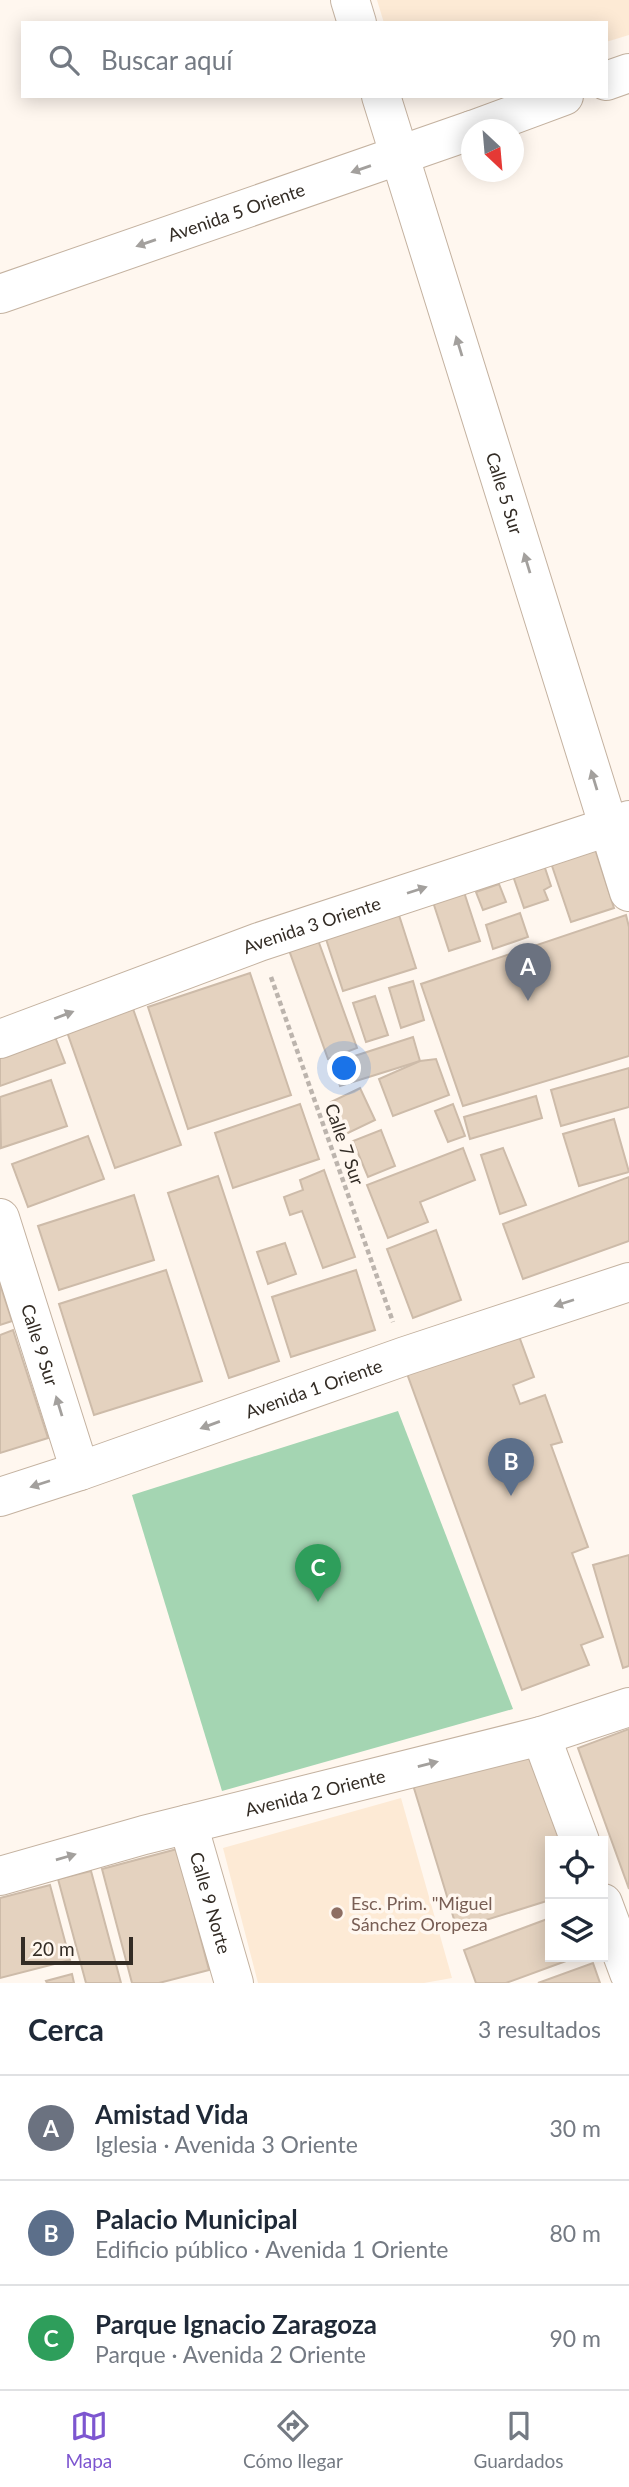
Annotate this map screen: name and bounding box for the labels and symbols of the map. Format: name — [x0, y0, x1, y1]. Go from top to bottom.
north arrow — [461, 119, 524, 182]
one-way arrow — [351, 164, 372, 175]
street label: Avenida 5 Oriente — [165, 178, 308, 246]
one-way arrow — [135, 238, 156, 249]
one-way arrow — [453, 335, 463, 356]
street label: Calle 5 Sur — [482, 449, 528, 537]
one-way arrow — [521, 552, 531, 573]
one-way arrow — [589, 769, 599, 790]
one-way arrow — [407, 884, 428, 895]
street label: Avenida 3 Oriente — [240, 892, 383, 958]
pin: A — [505, 943, 551, 1001]
one-way arrow — [53, 1009, 74, 1020]
your location — [327, 1051, 361, 1085]
street label: Calle 7 Sur — [321, 1100, 369, 1188]
one-way arrow — [554, 1298, 575, 1309]
street label: Calle 9 Sur — [17, 1301, 64, 1389]
street label: Avenida 1 Oriente — [242, 1354, 385, 1423]
one-way arrow — [53, 1396, 64, 1417]
one-way arrow — [200, 1420, 221, 1431]
pin: B — [488, 1438, 534, 1496]
one-way arrow — [29, 1480, 50, 1490]
pin: C — [295, 1544, 341, 1602]
one-way arrow — [418, 1758, 440, 1769]
street label: Avenida 2 Oriente — [243, 1764, 387, 1820]
street label: Calle 9 Norte — [186, 1849, 236, 1956]
one-way arrow — [56, 1852, 77, 1862]
place label: Esc. Prim. "Miguel Sánchez Oropeza — [351, 1892, 492, 1935]
marker: Esc. Prim. "Miguel Sánchez Oropeza — [329, 1905, 345, 1921]
scale bar — [21, 1934, 133, 1966]

